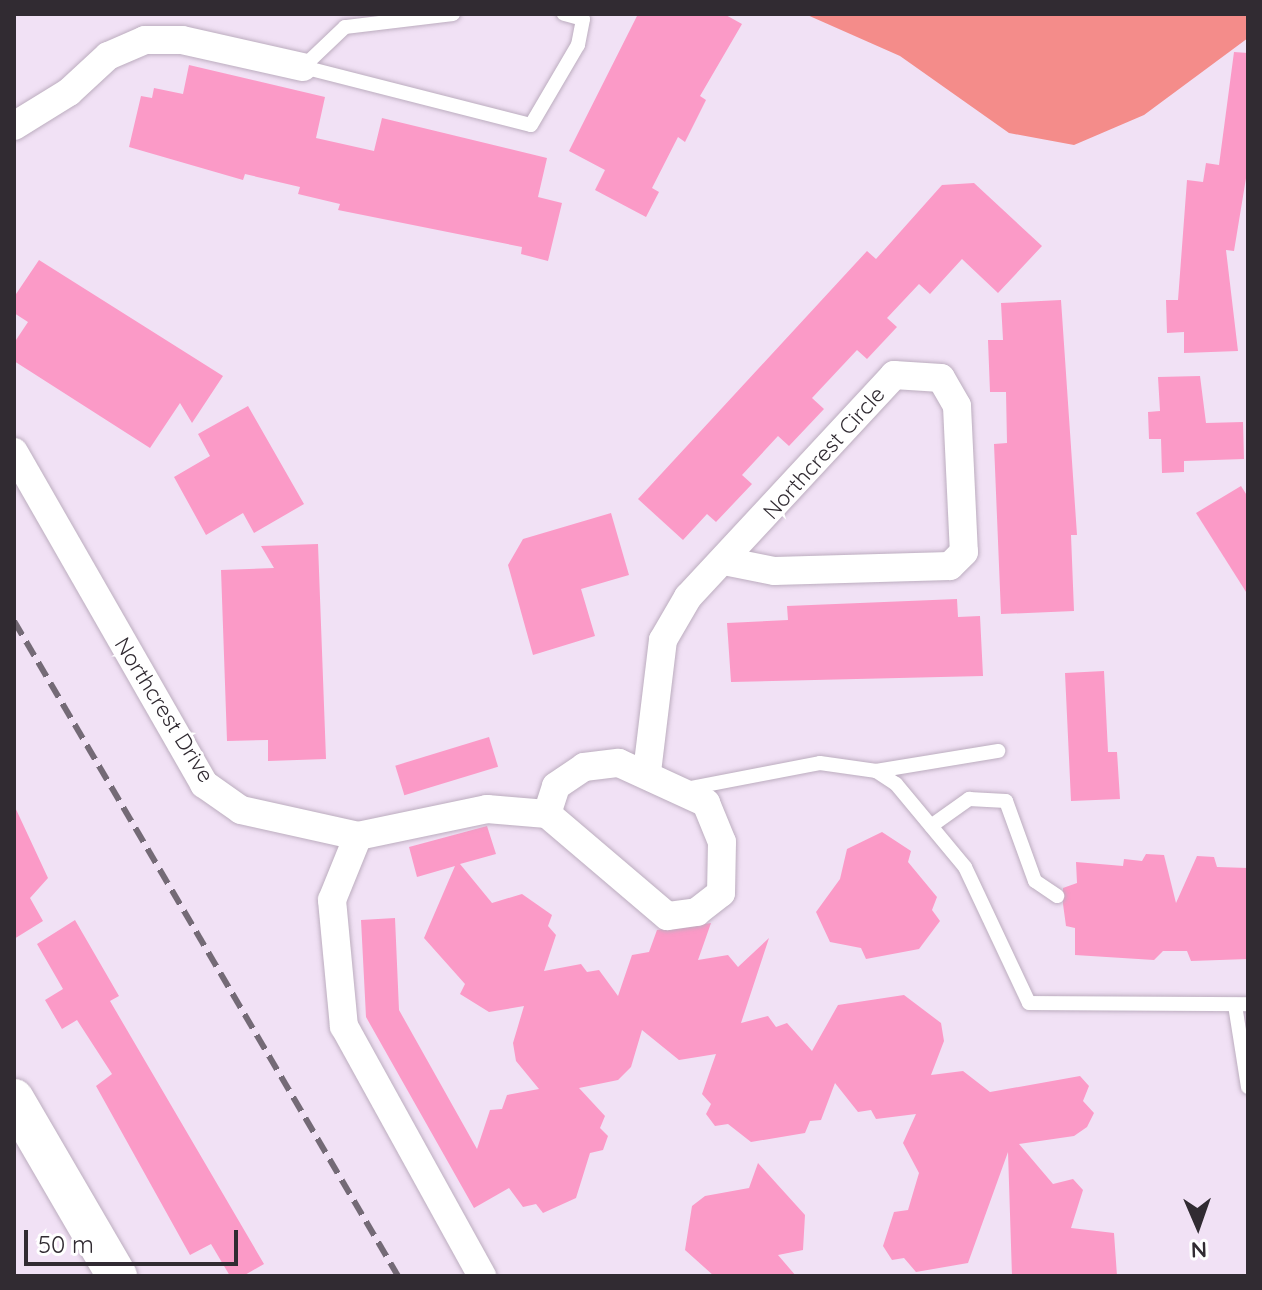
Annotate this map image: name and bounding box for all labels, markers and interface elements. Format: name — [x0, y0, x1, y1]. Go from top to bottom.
street label: Northcrest Circle — [758, 381, 890, 525]
street label: Northcrest Drive — [109, 633, 219, 787]
north arrow — [1158, 1186, 1238, 1266]
scale bar — [28, 1214, 242, 1264]
text: 50 m — [38, 1229, 94, 1259]
text: N — [1190, 1236, 1207, 1264]

